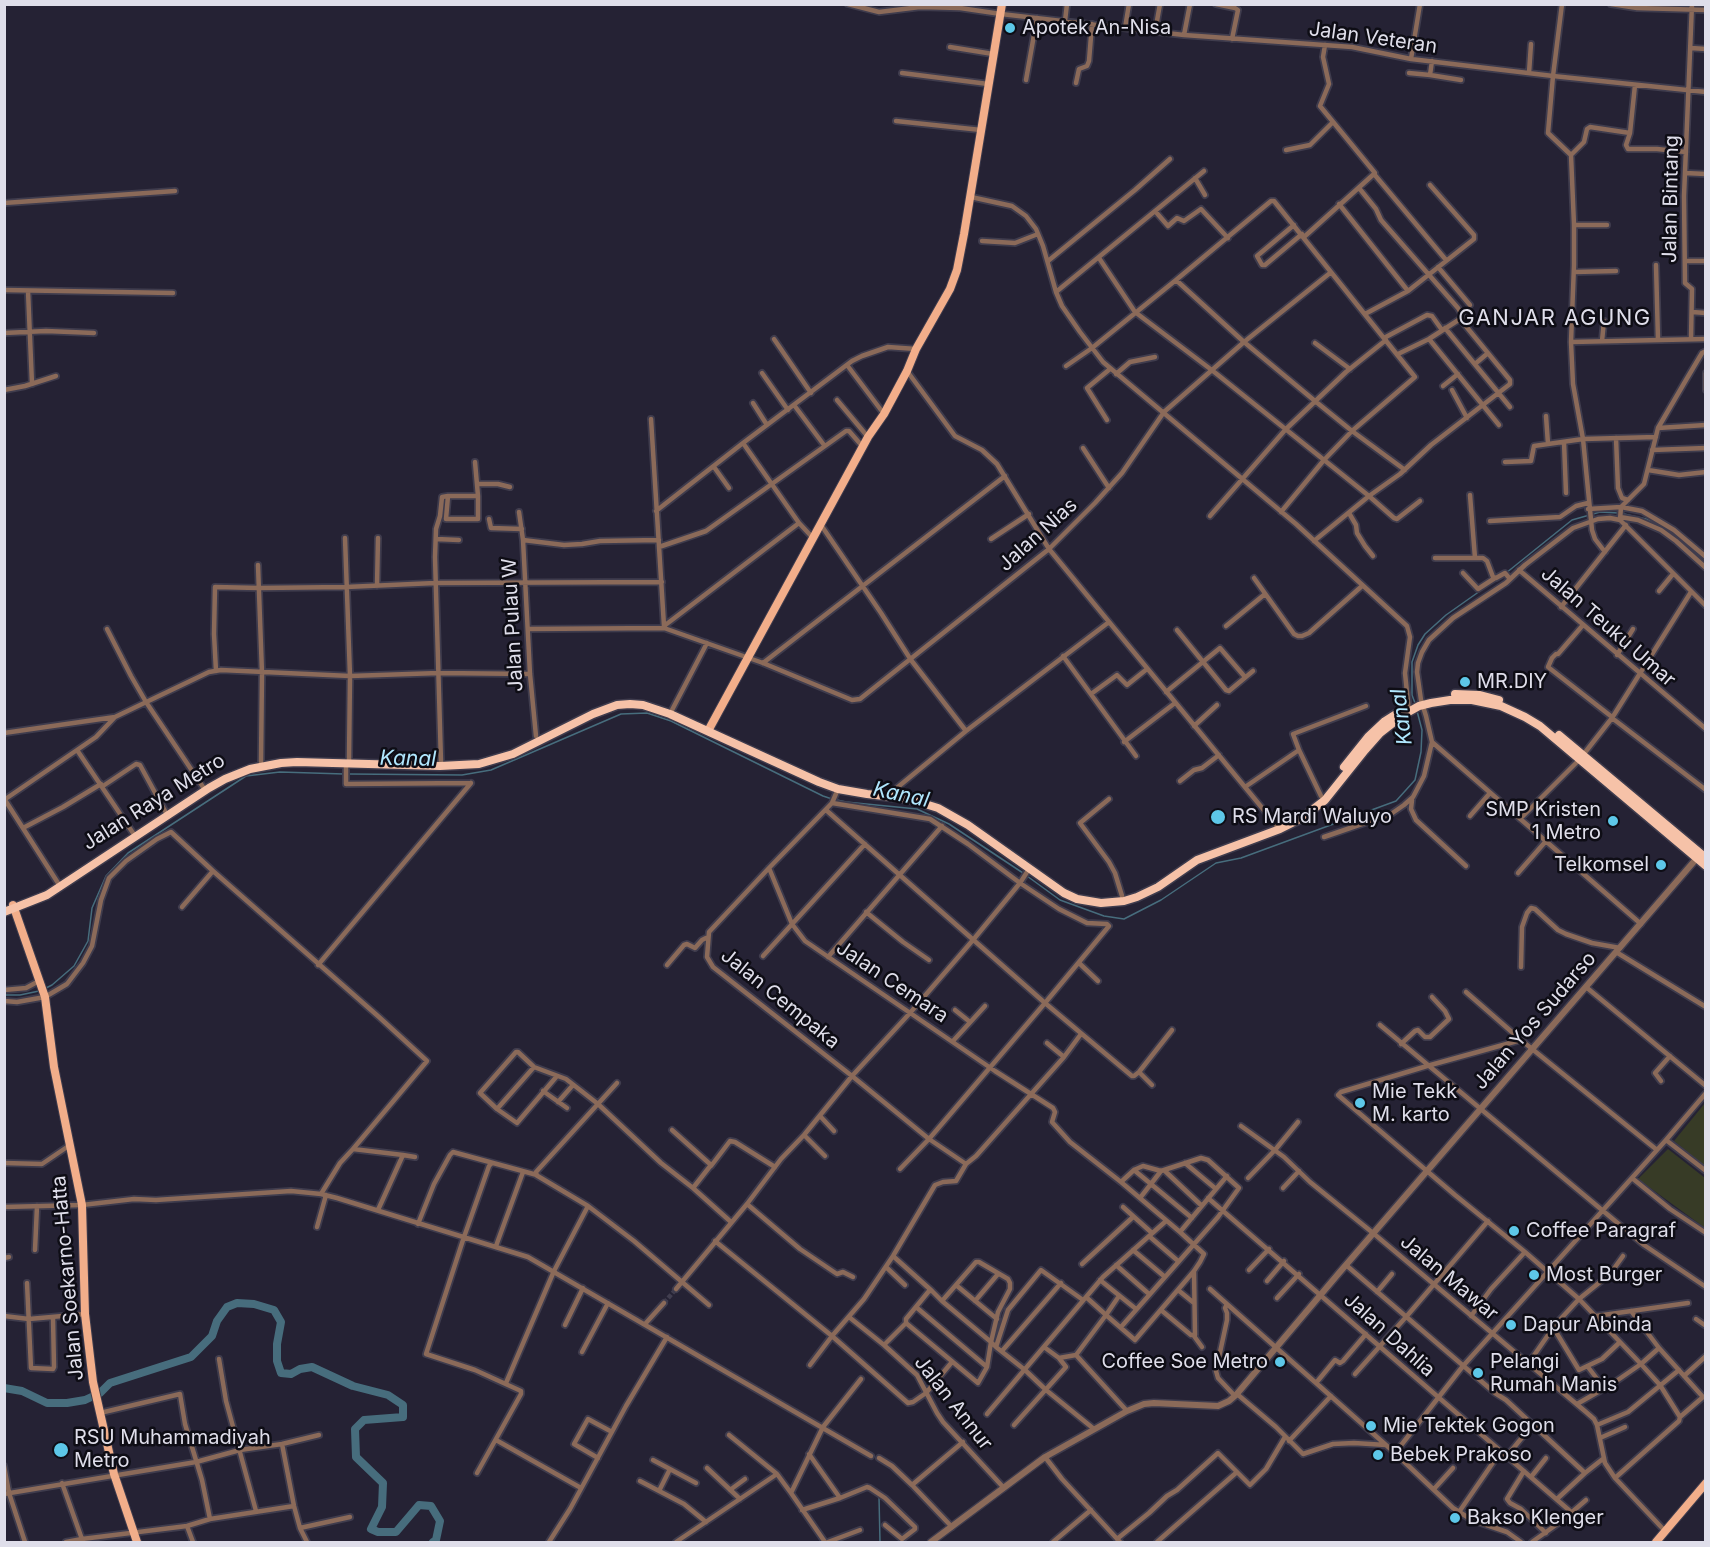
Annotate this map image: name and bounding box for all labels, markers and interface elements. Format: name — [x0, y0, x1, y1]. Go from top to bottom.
place label: Apotek An-Nisa — [1022, 16, 1171, 40]
street label: Jalan Veteran — [1307, 17, 1439, 59]
marker: Apotek An-Nisa — [1003, 21, 1017, 35]
street label: Jalan Bintang — [1658, 135, 1684, 263]
district label: GANJAR AGUNG — [1458, 305, 1652, 331]
street label: Jalan Nias — [994, 493, 1082, 577]
street label: Jalan Pulau W — [498, 557, 528, 693]
street label: Jalan Teuku Umar — [1536, 562, 1680, 692]
place label: MR.DIY — [1477, 670, 1547, 694]
marker: MR.DIY — [1458, 675, 1472, 689]
water label: Kanal — [1386, 687, 1418, 747]
water label: Kanal — [380, 746, 436, 772]
street label: Jalan Raya Metro — [78, 749, 230, 855]
water label: Kanal — [871, 777, 931, 813]
place label: SMP Kristen 1 Metro — [1485, 798, 1601, 845]
place label: RS Mardi Waluyo — [1232, 805, 1392, 829]
marker: RS Mardi Waluyo — [1209, 808, 1227, 826]
marker: SMP Kristen 1 Metro — [1606, 814, 1620, 828]
place label: Telkomsel — [1554, 853, 1649, 877]
marker: Telkomsel — [1654, 858, 1668, 872]
street label: Jalan Cemara — [831, 936, 953, 1028]
street label: Jalan Cempaka — [716, 944, 844, 1054]
street label: Jalan Yos Sudarso — [1469, 947, 1601, 1095]
place label: Mie Tekk M. karto — [1372, 1080, 1457, 1127]
marker: Mie Tekk M. karto — [1353, 1096, 1367, 1110]
street label: Jalan Soekarno-Hatta — [47, 1174, 89, 1382]
place label: Coffee Paragraf — [1526, 1219, 1676, 1243]
marker: Coffee Paragraf — [1507, 1224, 1521, 1238]
street label: Jalan Mawar — [1395, 1230, 1503, 1326]
place label: Most Burger — [1546, 1263, 1662, 1287]
marker: Most Burger — [1527, 1268, 1541, 1282]
street label: Jalan Dahlia — [1338, 1288, 1440, 1382]
place label: Dapur Abinda — [1523, 1313, 1652, 1337]
marker: Dapur Abinda — [1504, 1318, 1518, 1332]
place label: Coffee Soe Metro — [1101, 1350, 1268, 1374]
place label: Pelangi Rumah Manis — [1490, 1350, 1617, 1397]
street label: Jalan Annur — [909, 1351, 997, 1455]
marker: Coffee Soe Metro — [1273, 1355, 1287, 1369]
marker: Pelangi Rumah Manis — [1471, 1366, 1485, 1380]
place label: Mie Tektek Gogon — [1383, 1414, 1555, 1438]
marker: Mie Tektek Gogon — [1364, 1419, 1378, 1433]
place label: RSU Muhammadiyah Metro — [74, 1426, 271, 1473]
marker: RSU Muhammadiyah Metro — [52, 1441, 70, 1459]
place label: Bebek Prakoso — [1390, 1443, 1532, 1467]
marker: Bebek Prakoso — [1371, 1448, 1385, 1462]
place label: Bakso Klenger — [1467, 1506, 1604, 1530]
marker: Bakso Klenger — [1448, 1511, 1462, 1525]

